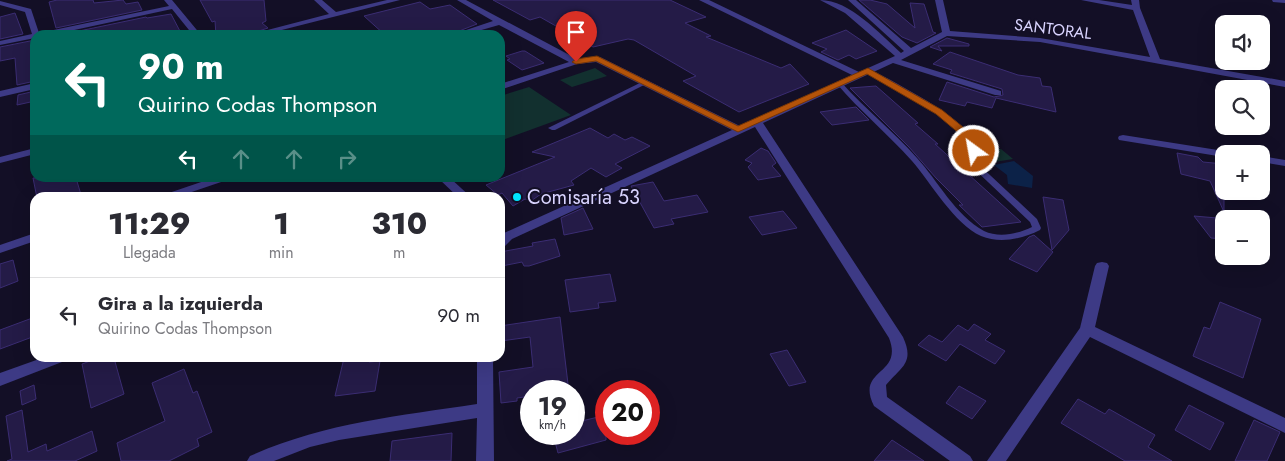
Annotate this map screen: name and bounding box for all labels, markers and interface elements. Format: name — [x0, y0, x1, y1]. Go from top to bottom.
pin — [555, 11, 597, 62]
street label: SANTORAL — [1013, 13, 1094, 45]
map controls — [1215, 15, 1270, 265]
button: sound — [1215, 15, 1270, 70]
icon: arrive — [562, 18, 590, 46]
text: 90 m — [138, 42, 224, 92]
icon: left — [55, 50, 120, 115]
button: search — [1215, 80, 1270, 135]
text: Quirino Codas Thompson — [138, 88, 378, 120]
position arrow — [947, 124, 999, 176]
icon: left — [174, 145, 202, 173]
icon: ahead — [227, 145, 255, 173]
icon: ahead — [280, 145, 308, 173]
icon: right — [333, 145, 361, 173]
button: + — [1215, 145, 1270, 200]
place label: Comisaría 53 — [527, 183, 640, 212]
marker: Comisaría 53 — [511, 191, 523, 203]
text: 11:29 — [108, 202, 191, 245]
text: 1 — [273, 202, 289, 245]
text: 310 — [372, 202, 427, 245]
button: − — [1215, 210, 1270, 265]
text: Llegada — [123, 241, 176, 264]
text: min — [269, 241, 294, 264]
text: m — [393, 241, 406, 264]
text: Gira a la izquierda — [98, 290, 263, 317]
icon: left — [55, 301, 83, 329]
text: 90 m — [437, 302, 480, 329]
text: Quirino Codas Thompson — [98, 317, 272, 340]
speed limit sign: 20 — [595, 380, 660, 445]
text: 19 — [538, 388, 567, 424]
text: km/h — [539, 416, 566, 434]

